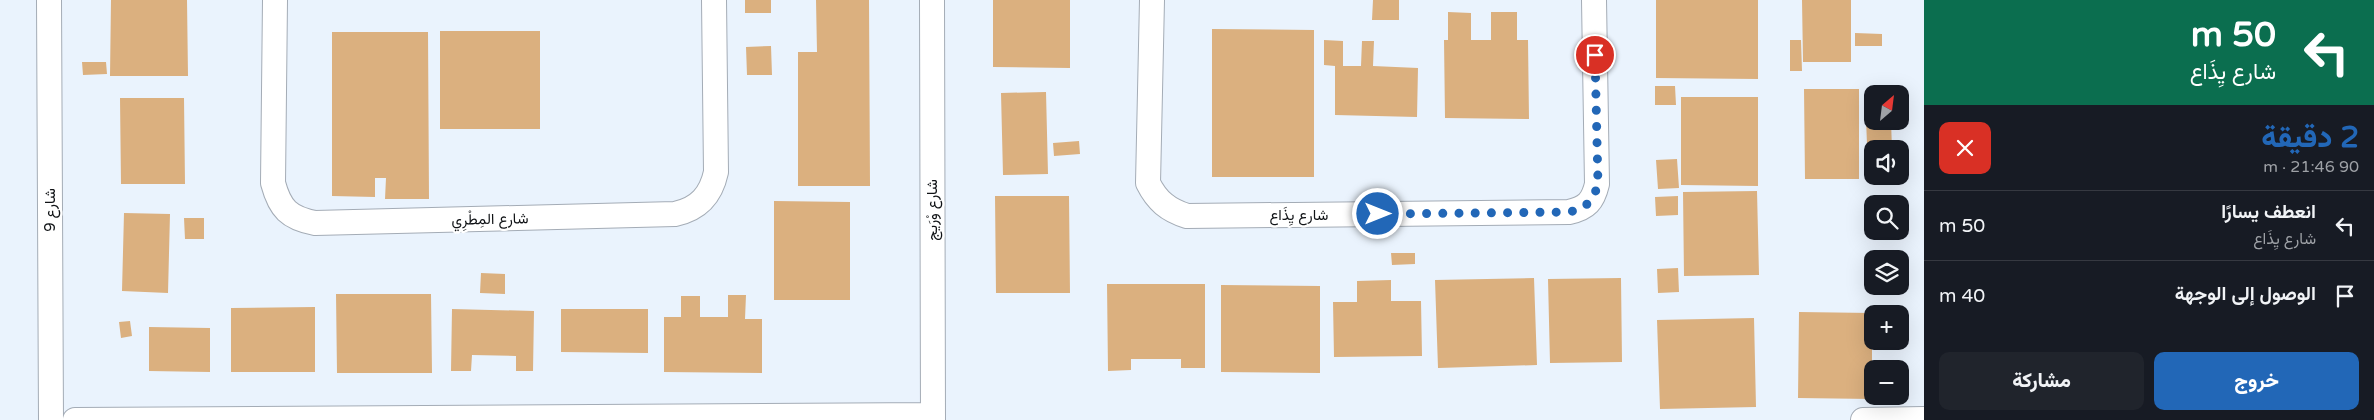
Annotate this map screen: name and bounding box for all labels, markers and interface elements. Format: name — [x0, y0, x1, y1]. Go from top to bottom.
text: 50 m — [2191, 14, 2276, 56]
icon: left — [2294, 20, 2359, 85]
pin — [1574, 34, 1616, 76]
icon: arrive — [1581, 41, 1609, 69]
text: شارع يِذَاع — [2190, 59, 2276, 85]
north arrow — [1864, 85, 1909, 130]
map controls — [1864, 85, 1909, 405]
text: 2 دقيقة — [2261, 119, 2359, 156]
button: close — [1939, 122, 1991, 174]
button: sound — [1864, 140, 1909, 185]
text: 90 m · 21:46 — [2263, 157, 2359, 177]
street label: شارع وْرَيج — [923, 179, 943, 241]
position arrow — [1351, 187, 1403, 239]
street label: شارع 9 — [41, 188, 61, 232]
button: search — [1864, 195, 1909, 240]
text: انعطف يسارًا — [2221, 201, 2316, 223]
street label: شارع يِذَاع — [1270, 206, 1329, 226]
street label: شارع المِطْرِي — [451, 209, 529, 233]
icon: left — [2331, 212, 2359, 240]
text: 50 m — [1939, 215, 1985, 237]
text: شارع يِذَاع — [2253, 229, 2316, 249]
button: layers — [1864, 250, 1909, 295]
icon: arrive — [2331, 282, 2359, 310]
text: الوصول إلى الوجهة — [2175, 283, 2316, 305]
text: 40 m — [1939, 285, 1985, 307]
button: + — [1864, 305, 1909, 350]
button: مشاركة — [1939, 352, 2144, 410]
button: خروج — [2154, 352, 2359, 410]
button: − — [1864, 360, 1909, 405]

